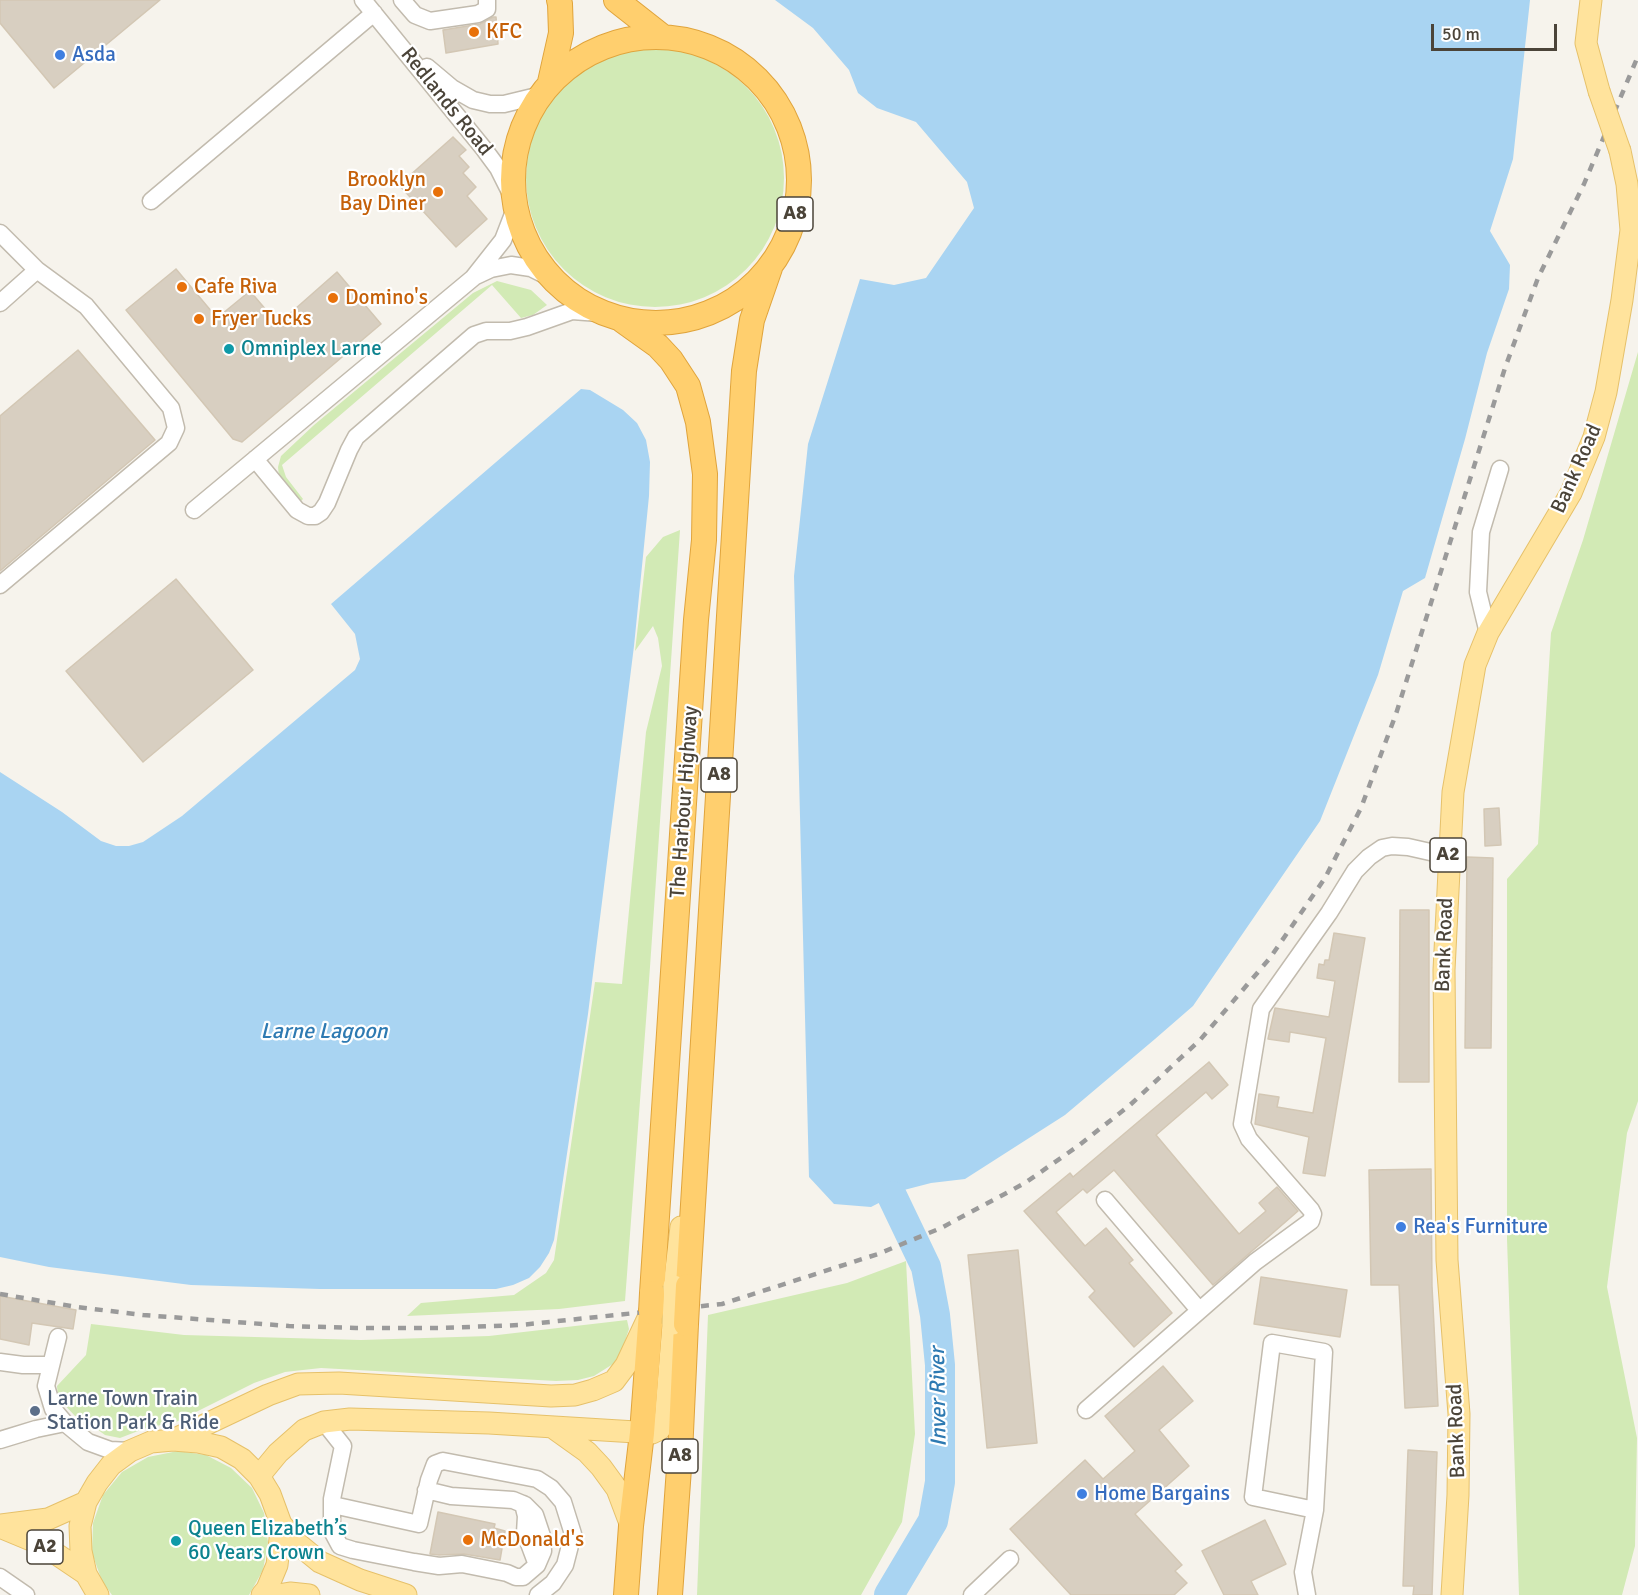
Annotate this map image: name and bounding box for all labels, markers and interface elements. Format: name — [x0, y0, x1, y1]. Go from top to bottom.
scale bar — [1434, 12, 1560, 50]
place label: KFC — [486, 19, 522, 45]
text: 50 m — [1442, 23, 1480, 45]
marker: KFC — [467, 25, 481, 39]
place label: Asda — [72, 42, 116, 68]
street label: Redlands Road — [395, 43, 497, 161]
marker: Asda — [53, 48, 67, 62]
place label: Brooklyn Bay Diner — [339, 167, 426, 217]
marker: Brooklyn Bay Diner — [431, 185, 445, 199]
road number: A8 — [777, 197, 813, 231]
place label: Cafe Riva — [194, 274, 277, 300]
marker: Cafe Riva — [175, 280, 189, 294]
place label: Domino's — [345, 285, 428, 311]
marker: Domino's — [326, 291, 340, 305]
place label: Fryer Tucks — [211, 306, 312, 332]
marker: Fryer Tucks — [192, 312, 206, 326]
place label: Omniplex Larne — [241, 336, 382, 362]
marker: Omniplex Larne — [222, 342, 236, 356]
street label: Bank Road — [1546, 421, 1608, 517]
street label: The Harbour Highway — [666, 705, 704, 899]
road number: A8 — [701, 758, 737, 792]
road number: A2 — [1430, 838, 1466, 872]
street label: Bank Road — [1431, 897, 1459, 993]
water label: Larne Lagoon — [260, 1019, 388, 1045]
place label: Rea's Furniture — [1413, 1214, 1548, 1240]
marker: Rea's Furniture — [1394, 1220, 1408, 1234]
water label: Inver River — [925, 1347, 953, 1447]
street label: Bank Road — [1443, 1383, 1471, 1479]
place label: Larne Town Train Station Park & Ride — [47, 1386, 219, 1436]
marker: Larne Town Train Station Park & Ride — [28, 1404, 42, 1418]
road number: A8 — [662, 1439, 698, 1473]
place label: Home Bargains — [1094, 1481, 1230, 1507]
marker: Home Bargains — [1075, 1487, 1089, 1501]
place label: Queen Elizabeth’s 60 Years Crown — [188, 1516, 347, 1566]
place label: McDonald's — [480, 1527, 584, 1553]
road number: A2 — [27, 1530, 63, 1564]
marker: McDonald's — [461, 1533, 475, 1547]
marker: Queen Elizabeth’s 60 Years Crown — [169, 1534, 183, 1548]

